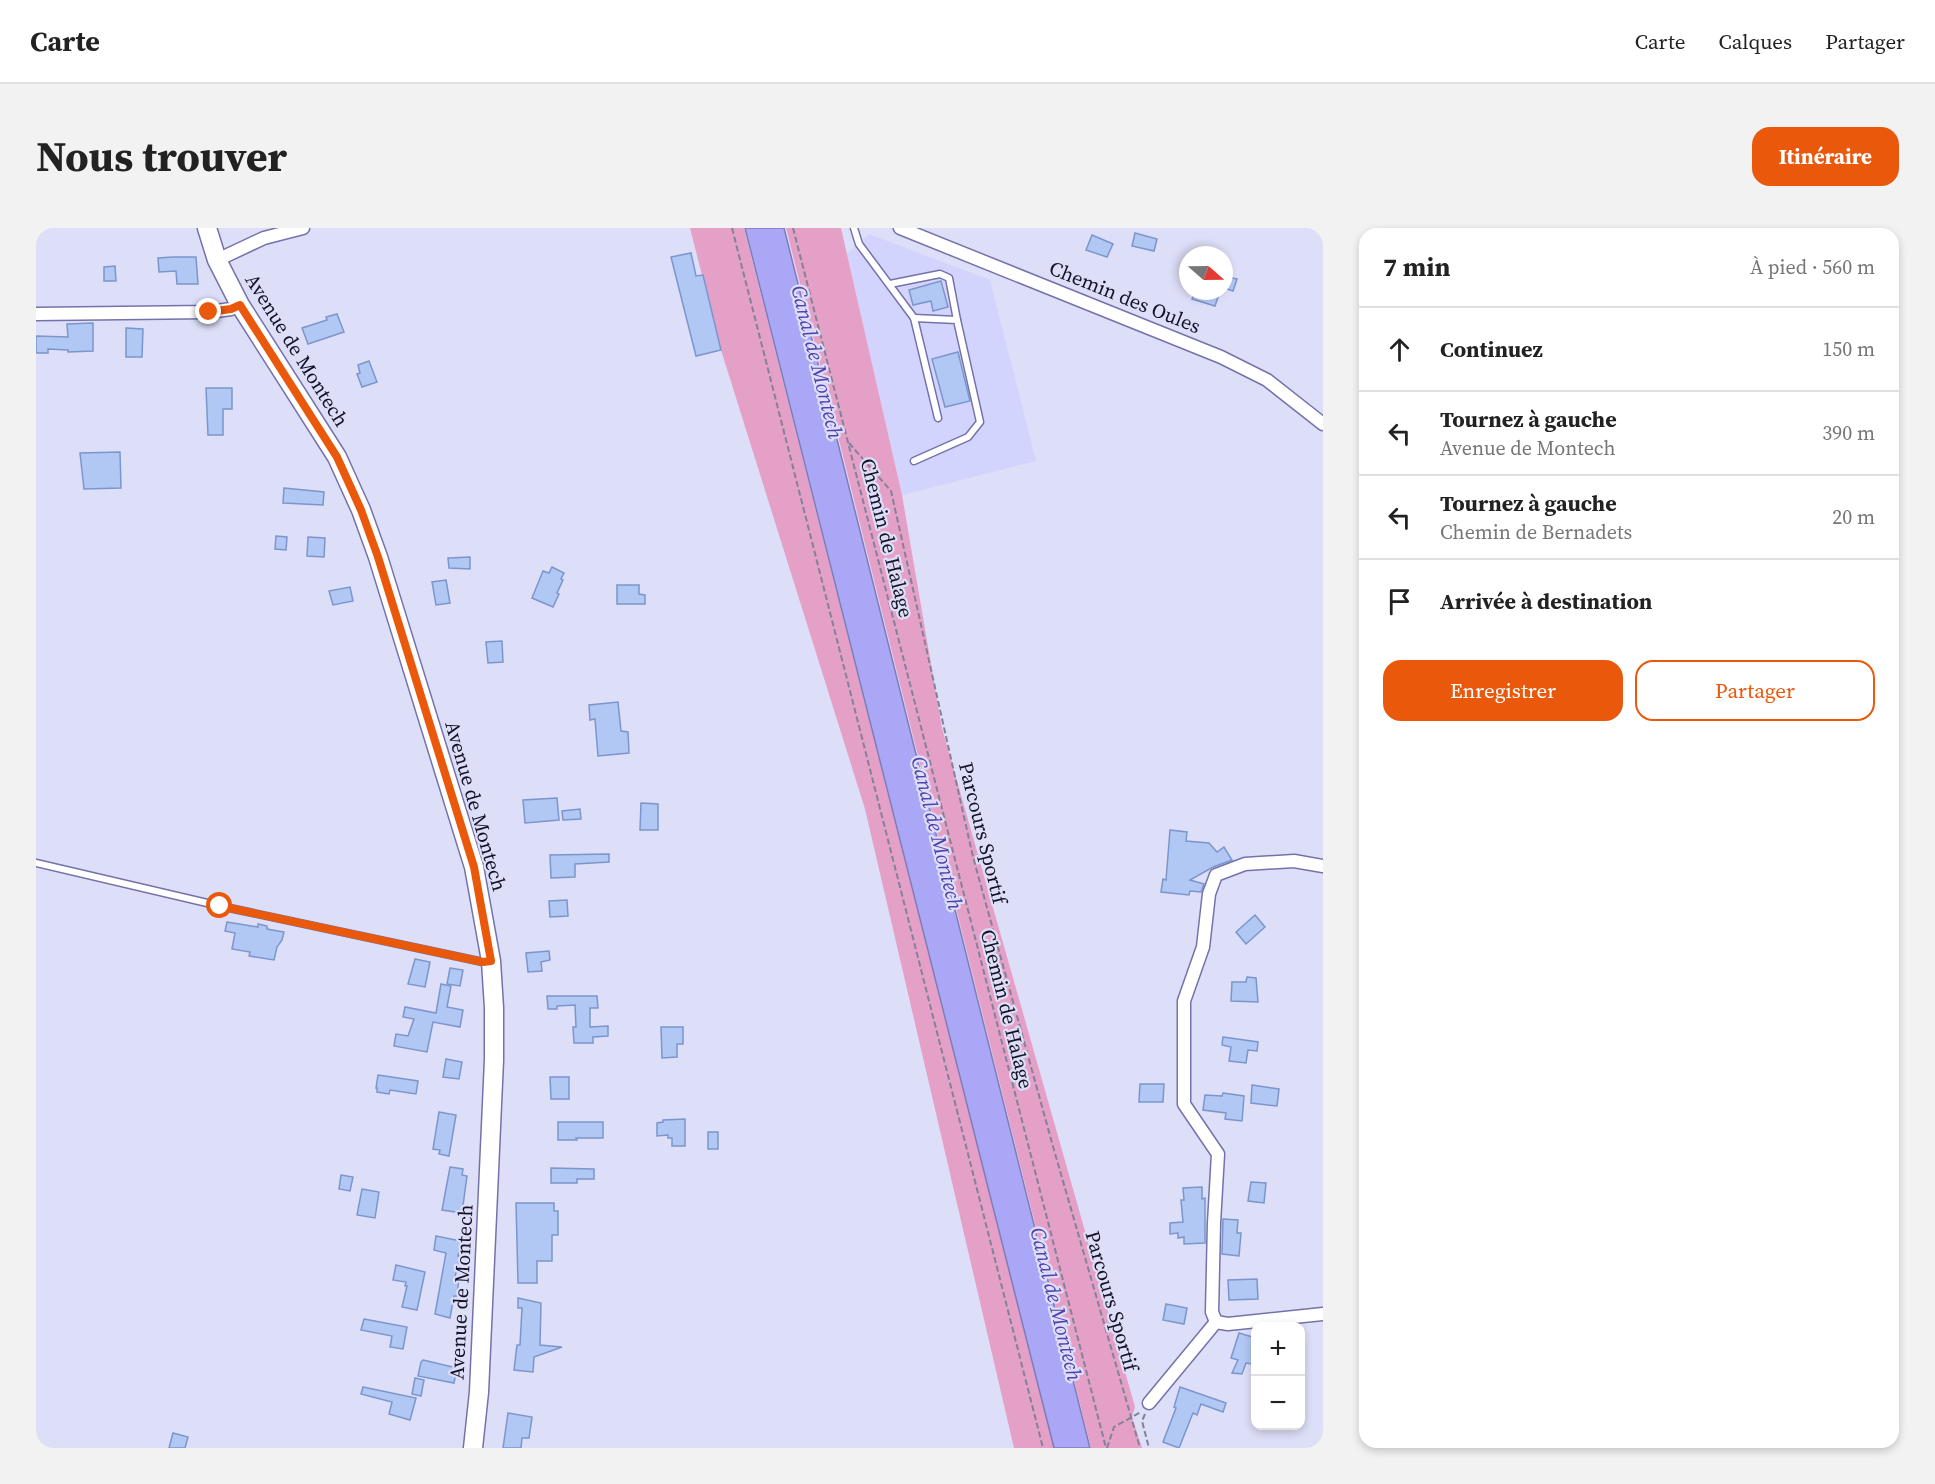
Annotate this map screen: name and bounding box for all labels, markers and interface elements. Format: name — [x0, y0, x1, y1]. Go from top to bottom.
text: Carte — [30, 22, 100, 60]
text: Carte — [1635, 27, 1685, 56]
text: Calques — [1718, 27, 1792, 56]
text: Partager — [1825, 27, 1905, 56]
text: Nous trouver — [36, 127, 287, 185]
button: Itinéraire — [1752, 127, 1899, 186]
north arrow — [1179, 246, 1233, 300]
text: 7 min — [1383, 249, 1450, 285]
text: À pied · 560 m — [1750, 253, 1875, 281]
street label: Chemin des Oules — [1045, 254, 1205, 340]
street label: Avenue de Montech — [239, 268, 355, 432]
water label: Canal de Montech — [784, 282, 851, 442]
route end — [195, 298, 221, 324]
icon: ahead — [1383, 333, 1416, 366]
text: Continuez — [1440, 334, 1543, 364]
text: 150 m — [1822, 335, 1875, 363]
text: Tournez à gauche — [1440, 404, 1617, 434]
icon: left — [1383, 417, 1416, 450]
text: 390 m — [1822, 419, 1875, 447]
text: Avenue de Montech — [1440, 434, 1615, 462]
street label: Chemin de Halage — [854, 455, 920, 621]
text: Tournez à gauche — [1440, 488, 1617, 518]
icon: left — [1383, 501, 1416, 534]
text: 20 m — [1832, 503, 1875, 531]
text: Chemin de Bernadets — [1440, 518, 1632, 546]
icon: arrive — [1383, 585, 1416, 618]
text: Arrivée à destination — [1440, 586, 1652, 616]
button: Enregistrer — [1383, 660, 1623, 721]
button: Partager — [1635, 660, 1875, 721]
street label: Avenue de Montech — [438, 718, 514, 894]
water label: Canal de Montech — [904, 753, 971, 913]
street label: Parcours Sportif — [952, 759, 1015, 909]
route start — [206, 892, 232, 918]
street label: Chemin de Halage — [974, 926, 1040, 1092]
street label: Avenue de Montech — [442, 1204, 480, 1380]
water label: Canal de Montech — [1023, 1224, 1090, 1384]
street label: Parcours Sportif — [1079, 1227, 1146, 1376]
map controls — [1251, 1322, 1305, 1430]
button: + — [1251, 1322, 1305, 1376]
button: − — [1251, 1376, 1305, 1430]

